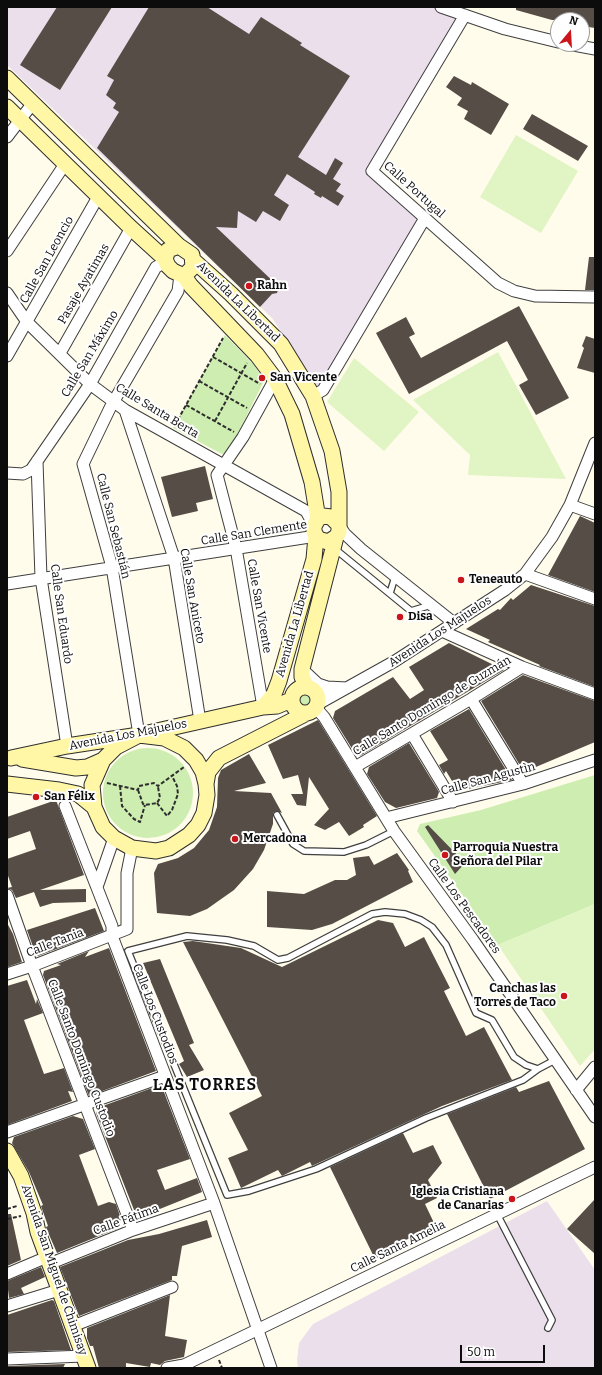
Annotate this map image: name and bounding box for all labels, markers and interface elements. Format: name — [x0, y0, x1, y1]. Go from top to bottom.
north arrow — [550, 12, 590, 52]
text: N — [568, 14, 580, 29]
street label: Calle Portugal — [380, 159, 448, 221]
street label: Calle San Leoncio — [17, 214, 77, 306]
street label: Pasaje Ayatimas — [55, 241, 113, 327]
street label: Avenida La Libertad — [193, 259, 283, 345]
place label: Rahn — [257, 279, 287, 293]
marker: Rahn — [244, 281, 254, 291]
street label: Calle San Máximo — [58, 308, 122, 400]
place label: San Vicente — [270, 371, 337, 385]
marker: San Vicente — [257, 373, 267, 383]
street label: Calle Santa Berta — [113, 381, 201, 441]
street label: Calle San Sebastián — [93, 472, 133, 580]
street label: Calle San Clemente — [200, 518, 308, 548]
street label: Calle San Aniceto — [177, 547, 207, 645]
street label: Calle San Vicente — [244, 558, 274, 654]
street label: Calle San Eduardo — [47, 563, 75, 665]
street label: Avenida La Libertad — [273, 569, 317, 679]
place label: Teneauto — [469, 573, 523, 587]
marker: Teneauto — [456, 575, 466, 585]
street label: Avenida Los Majuelos — [386, 593, 494, 671]
place label: Disa — [408, 610, 433, 624]
marker: Disa — [395, 612, 405, 622]
street label: Calle Santo Domingo de Guzmán — [350, 653, 514, 759]
street label: Avenida Los Majuelos — [68, 717, 188, 753]
street label: Calle San Agustìn — [439, 759, 537, 799]
place label: San Félix — [44, 790, 95, 804]
marker: San Félix — [31, 792, 41, 802]
place label: Mercadona — [243, 832, 307, 846]
marker: Mercadona — [230, 834, 240, 844]
place label: Parroquia Nuestra Señora del Pilar — [453, 841, 558, 869]
marker: Parroquia Nuestra Señora del Pilar — [440, 850, 450, 860]
street label: Calle Los Pescadores — [425, 855, 503, 957]
street label: Calle Tania — [24, 925, 86, 961]
street label: Calle Los Custodios — [129, 962, 181, 1066]
street label: Calle Santo Domingo Custodio — [44, 977, 118, 1139]
place label: Canchas las Torres de Taco — [474, 982, 556, 1010]
marker: Canchas las Torres de Taco — [559, 991, 569, 1001]
district label: LAS TORRES — [153, 1076, 257, 1096]
street label: Avenida San Miguel de Chimisay — [18, 1183, 90, 1357]
place label: Iglesia Cristiana de Canarias — [412, 1185, 504, 1213]
marker: Iglesia Cristiana de Canarias — [507, 1194, 517, 1204]
street label: Calle Fátima — [91, 1201, 161, 1239]
street label: Calle Santa Amelia — [348, 1218, 448, 1276]
scale bar — [462, 1337, 547, 1363]
text: 50 m — [467, 1345, 495, 1359]

